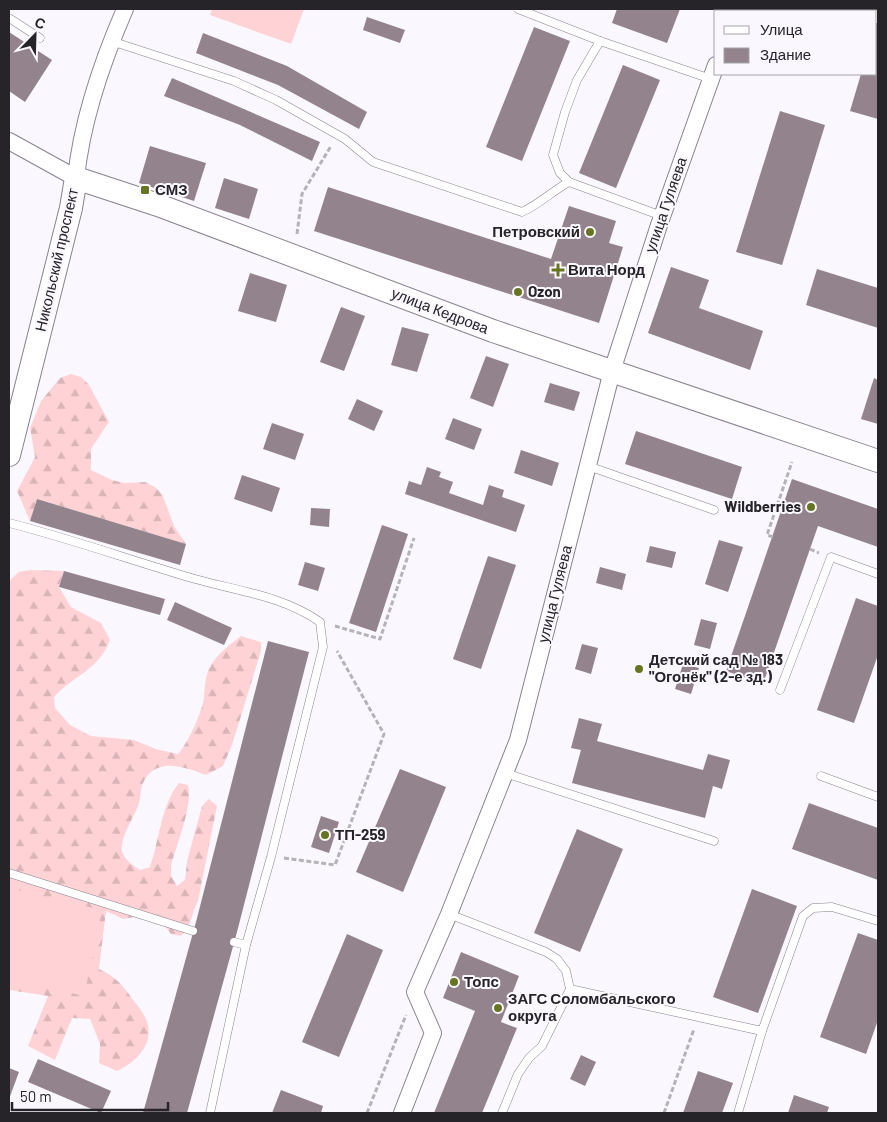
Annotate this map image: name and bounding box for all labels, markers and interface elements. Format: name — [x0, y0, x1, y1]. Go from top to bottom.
north arrow — [10, 10, 60, 60]
legend — [714, 10, 877, 75]
text: С — [32, 13, 48, 32]
text: Улица — [760, 20, 803, 38]
text: Здание — [760, 45, 811, 63]
street label: улица Гуляева — [640, 154, 690, 255]
place label: СМЗ — [155, 180, 188, 198]
marker: СМЗ — [139, 184, 151, 196]
street label: Никольский проспект — [31, 186, 81, 333]
place label: Петровский — [492, 222, 580, 240]
marker: Петровский — [584, 226, 596, 238]
place label: Вита Норд — [568, 260, 646, 278]
marker: Вита Норд — [552, 264, 564, 276]
place label: Ozon — [528, 282, 561, 300]
street label: улица Кедрова — [389, 283, 492, 337]
marker: Ozon — [512, 286, 524, 298]
place label: Wildberries — [724, 497, 801, 515]
marker: Wildberries — [805, 501, 817, 513]
street label: улица Гуляева — [533, 542, 575, 644]
place label: Детский сад № 183 "Огонёк" (2-е зд.) — [649, 650, 783, 685]
marker: Детский сад № 183 "Огонёк" (2-е зд.) — [633, 663, 645, 675]
place label: ТП-259 — [335, 825, 386, 843]
marker: ТП-259 — [319, 829, 331, 841]
place label: Топс — [464, 972, 499, 990]
marker: Топс — [448, 976, 460, 988]
place label: ЗАГС Соломбальского округа — [508, 989, 676, 1024]
marker: ЗАГС Соломбальского округа — [492, 1002, 504, 1014]
scale bar — [12, 1080, 169, 1112]
text: 50 m — [20, 1087, 52, 1105]

